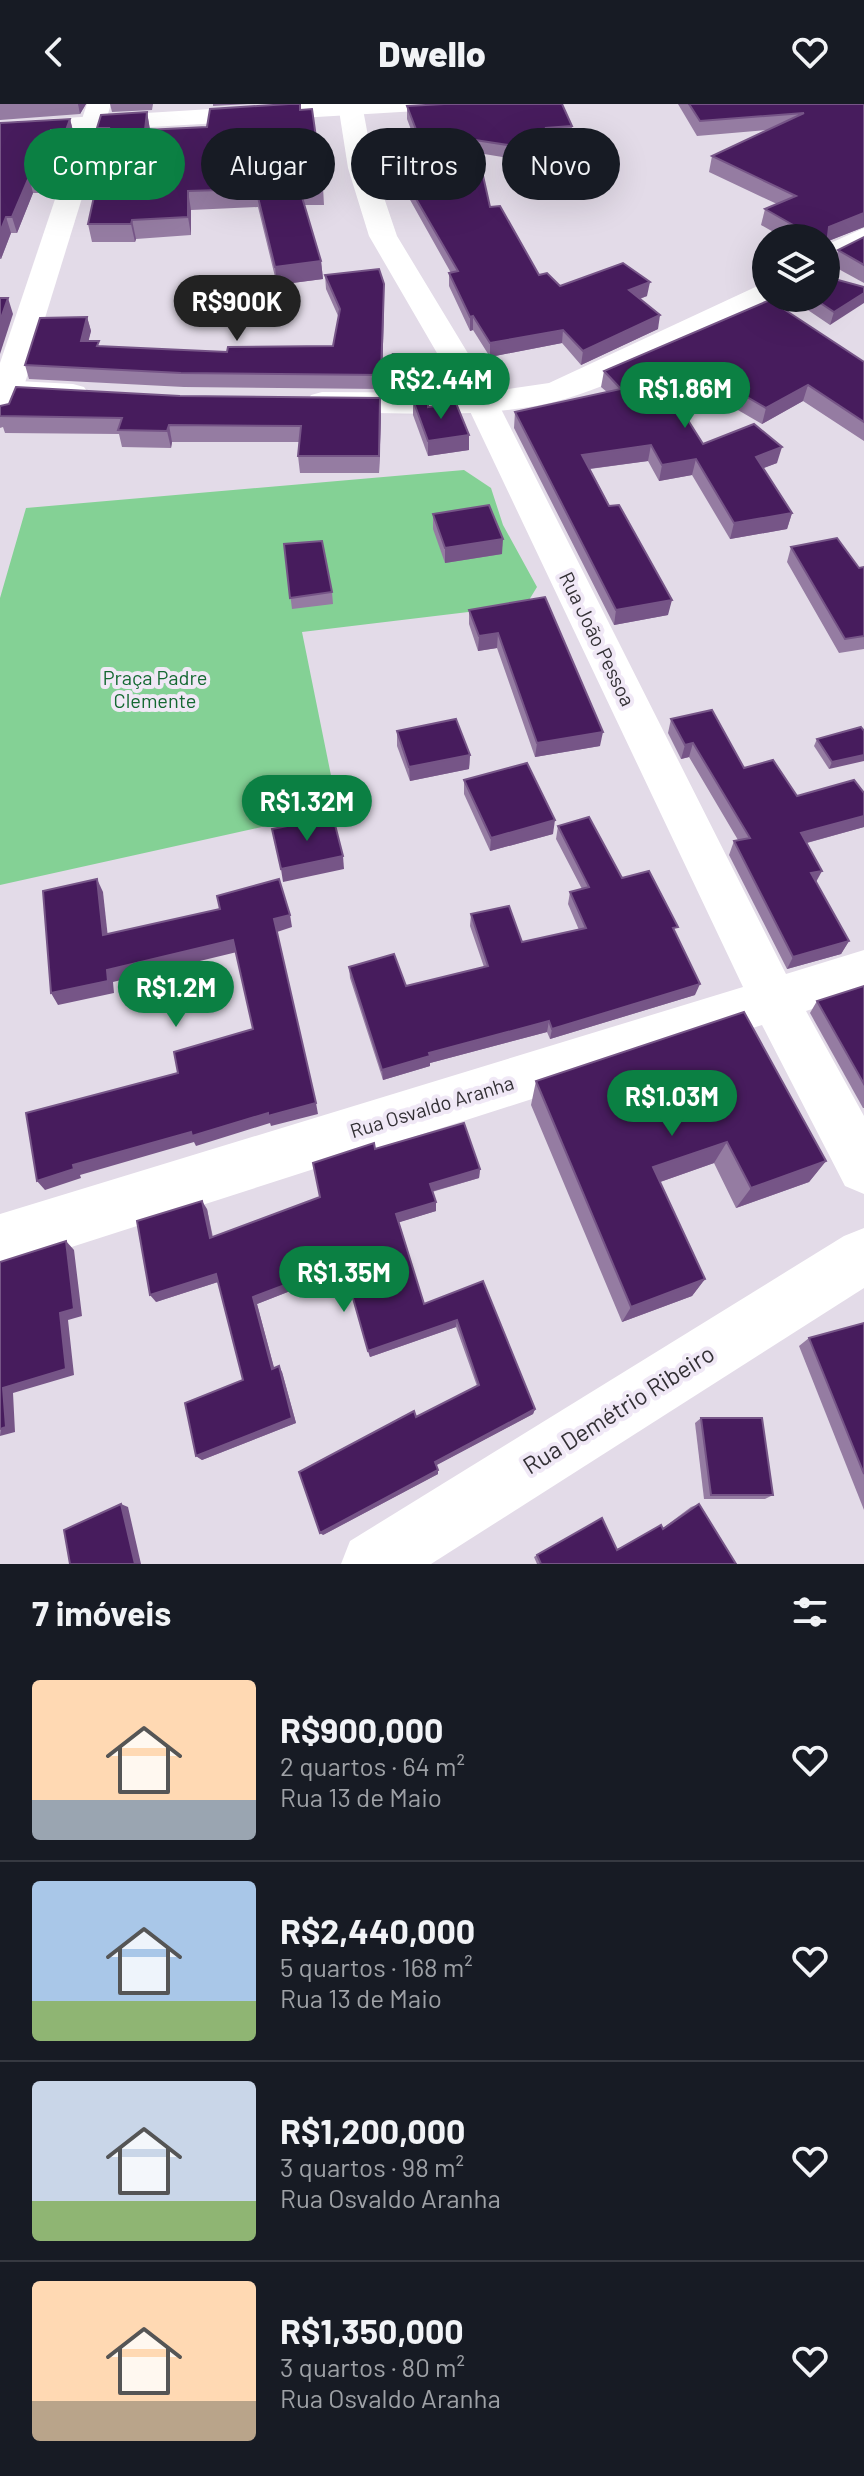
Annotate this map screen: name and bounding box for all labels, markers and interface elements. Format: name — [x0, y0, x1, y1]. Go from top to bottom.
icon: back — [32, 30, 76, 74]
icon: heart — [788, 30, 832, 74]
text: Dwello — [378, 31, 486, 74]
chip: Comprar — [24, 128, 185, 200]
chip: Alugar — [201, 128, 335, 200]
chip: Filtros — [351, 128, 486, 200]
chip: Novo — [502, 128, 620, 200]
map controls — [752, 224, 840, 312]
button: layers — [752, 224, 840, 312]
pin: R$900K — [172, 275, 302, 343]
text: R$900K — [192, 285, 282, 316]
pin: R$2.44M — [367, 353, 515, 421]
pin: R$1.86M — [611, 362, 759, 430]
text: R$2.44M — [390, 363, 492, 394]
text: R$1.86M — [638, 372, 732, 403]
street label: Rua João Pessoa — [555, 567, 641, 710]
park label: Praça Padre Clemente — [103, 665, 207, 712]
pin: R$1.32M — [233, 775, 381, 843]
text: R$1.32M — [260, 785, 354, 816]
pin: R$1.2M — [111, 961, 241, 1029]
text: R$1.2M — [136, 971, 216, 1002]
street label: Rua Osvaldo Aranha — [347, 1070, 516, 1142]
pin: R$1.03M — [598, 1070, 746, 1138]
text: R$1.03M — [625, 1080, 719, 1111]
pin: R$1.35M — [270, 1246, 418, 1314]
text: R$1.35M — [297, 1256, 391, 1287]
street label: Rua Demétrio Ribeiro — [517, 1338, 719, 1479]
icon: filters — [788, 1590, 832, 1634]
text: 7 imóveis — [32, 1592, 171, 1633]
text: R$900,000 — [280, 1709, 443, 1750]
icon: home — [96, 1712, 192, 1808]
icon: heart — [788, 1738, 832, 1782]
text: 2 quartos · 64 m² — [280, 1750, 465, 1781]
text: Rua 13 de Maio — [280, 1781, 442, 1812]
text: R$2,440,000 — [280, 1910, 475, 1951]
icon: home — [96, 1913, 192, 2009]
icon: heart — [788, 1939, 832, 1983]
text: 5 quartos · 168 m² — [280, 1951, 473, 1982]
text: Rua 13 de Maio — [280, 1982, 442, 2013]
text: R$1,200,000 — [280, 2110, 465, 2151]
icon: home — [96, 2113, 192, 2209]
icon: heart — [788, 2139, 832, 2183]
text: 3 quartos · 98 m² — [280, 2151, 464, 2182]
text: Rua Osvaldo Aranha — [280, 2182, 501, 2213]
text: R$1,350,000 — [280, 2310, 464, 2351]
icon: home — [96, 2313, 192, 2409]
icon: heart — [788, 2339, 832, 2383]
text: 3 quartos · 80 m² — [280, 2351, 465, 2382]
text: Rua Osvaldo Aranha — [280, 2382, 501, 2413]

